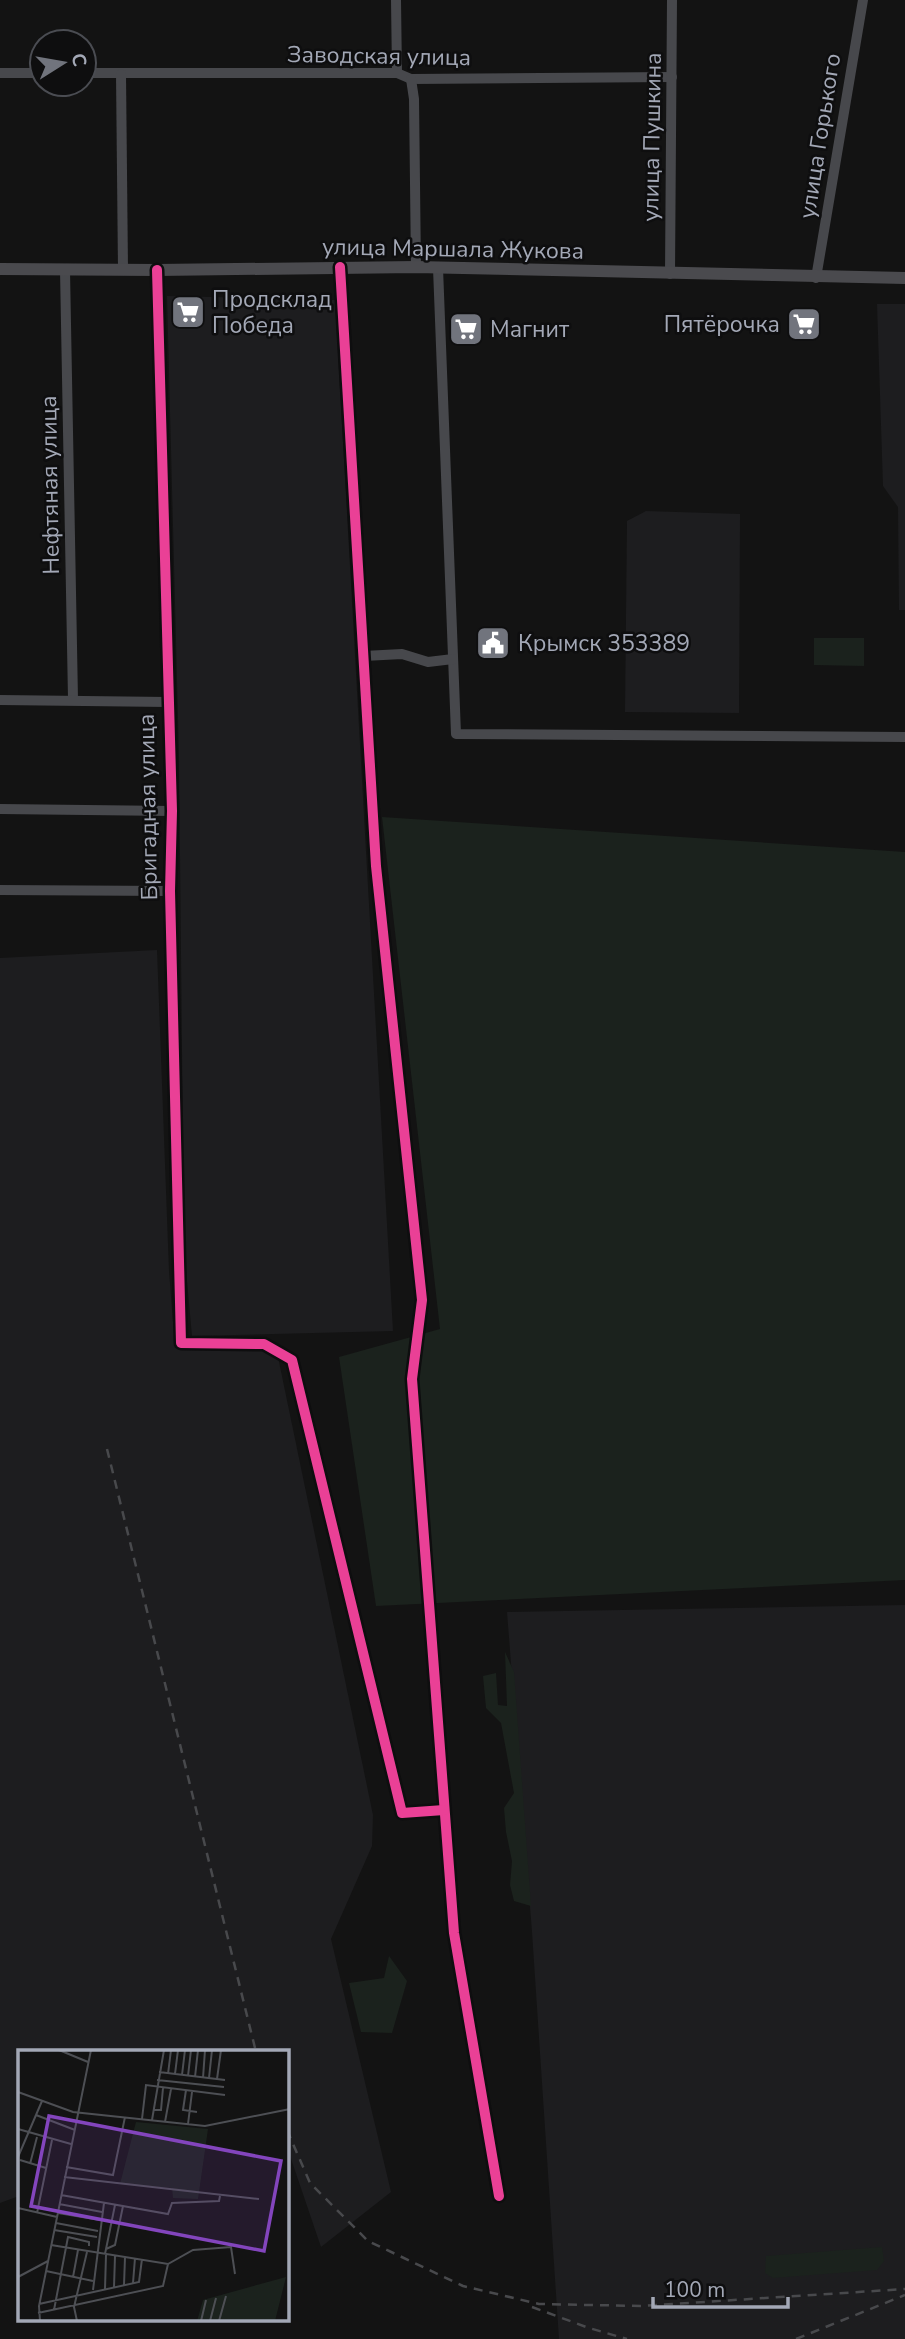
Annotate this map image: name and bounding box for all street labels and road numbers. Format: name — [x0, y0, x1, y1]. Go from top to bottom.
street label: Заводская улица — [287, 39, 471, 73]
street label: улица Горького — [792, 51, 848, 221]
street label: улица Пушкина — [635, 52, 669, 222]
street label: улица Маршала Жукова — [322, 231, 584, 267]
street label: Нефтяная улица — [33, 395, 67, 575]
street label: Бригадная улица — [131, 713, 165, 901]

